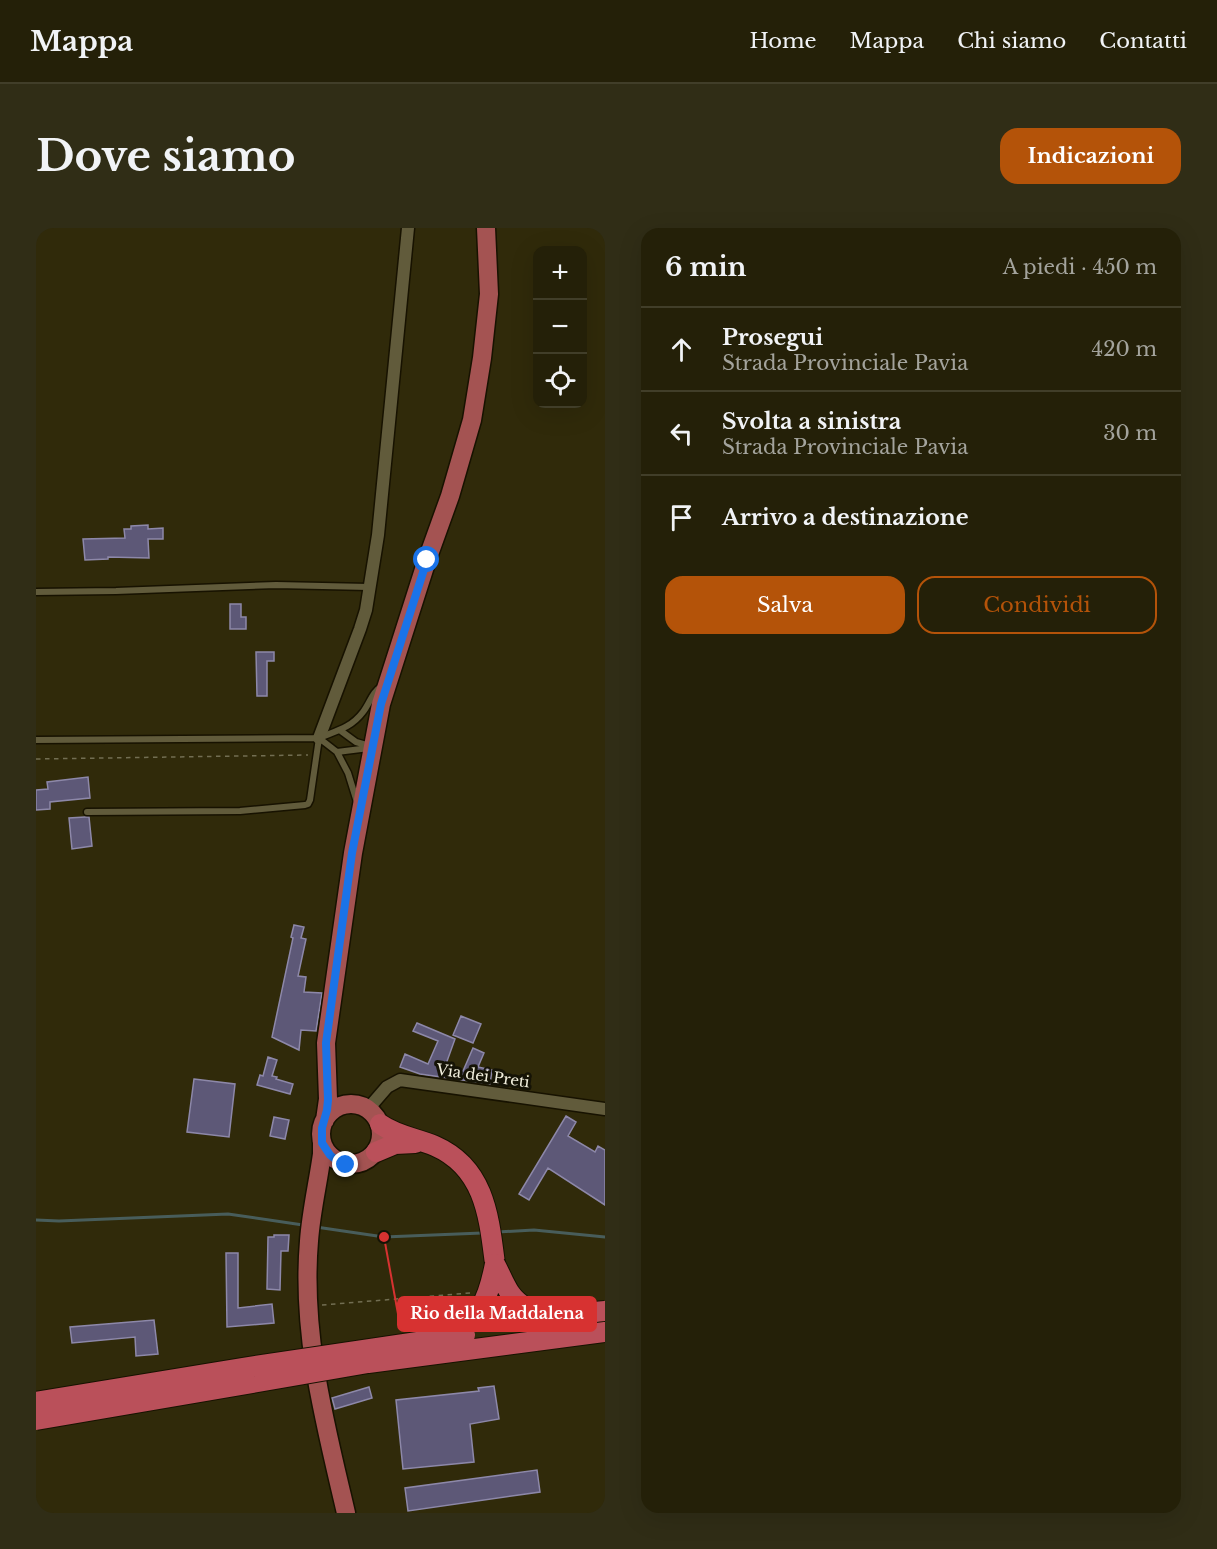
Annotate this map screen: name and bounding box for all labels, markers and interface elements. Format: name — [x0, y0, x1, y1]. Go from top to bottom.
text: Mappa — [30, 24, 133, 59]
text: Home — [749, 28, 817, 54]
text: Mappa — [850, 28, 924, 54]
text: Chi siamo — [957, 28, 1066, 54]
text: Contatti — [1099, 28, 1187, 54]
button: Indicazioni — [1000, 128, 1181, 184]
text: Dove siamo — [36, 130, 295, 182]
map controls — [533, 246, 587, 408]
button: + — [533, 246, 587, 300]
text: 6 min — [665, 251, 746, 283]
text: A piedi · 450 m — [1003, 255, 1157, 279]
button: − — [533, 300, 587, 354]
text: Prosegui — [722, 324, 823, 351]
icon: ahead — [665, 333, 698, 366]
text: 420 m — [1092, 337, 1157, 361]
text: Strada Provinciale Pavia — [722, 351, 968, 375]
button: locate — [533, 354, 587, 408]
text: Svolta a sinistra — [722, 408, 901, 435]
icon: left — [665, 417, 698, 450]
text: 30 m — [1103, 421, 1157, 445]
text: Strada Provinciale Pavia — [722, 435, 968, 459]
icon: arrive — [665, 501, 698, 534]
text: Arrivo a destinazione — [722, 504, 969, 531]
route start — [413, 546, 439, 572]
button: Salva — [665, 576, 905, 634]
button: Condividi — [917, 576, 1157, 634]
street label: Via dei Preti — [434, 1059, 531, 1091]
route end — [332, 1151, 358, 1177]
callout: Rio della Maddalena — [398, 1297, 596, 1331]
text: Rio della Maddalena — [410, 1303, 584, 1323]

